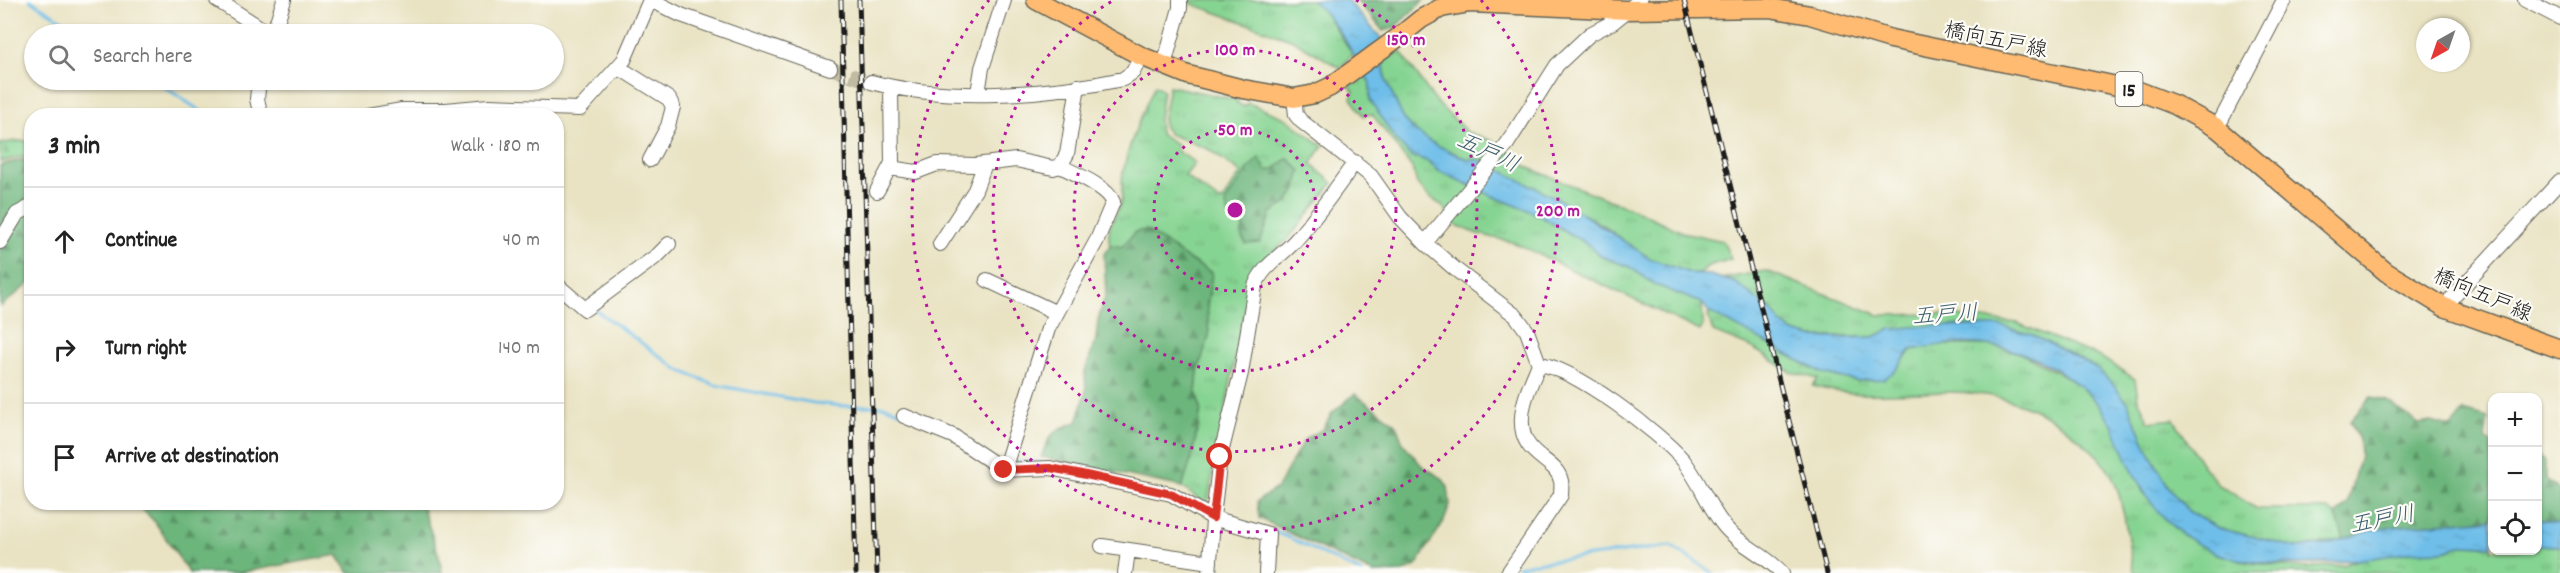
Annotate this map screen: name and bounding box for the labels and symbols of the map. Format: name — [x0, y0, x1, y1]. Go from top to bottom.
street label: 橋向五戸線 — [1941, 16, 2050, 68]
north arrow — [2416, 18, 2470, 72]
text: 150 m — [1387, 29, 1425, 54]
text: 100 m — [1215, 39, 1255, 64]
road number: 15 — [2116, 72, 2142, 106]
text: 50 m — [1218, 119, 1252, 144]
water label: 五戸川 — [1451, 126, 1524, 182]
centre of rings — [1225, 200, 1245, 220]
text: 200 m — [1536, 200, 1580, 225]
street label: 橋向五戸線 — [2428, 262, 2536, 331]
water label: 五戸川 — [1911, 299, 1979, 334]
route start — [1206, 443, 1232, 469]
route end — [990, 456, 1016, 482]
water label: 五戸川 — [2347, 500, 2418, 543]

